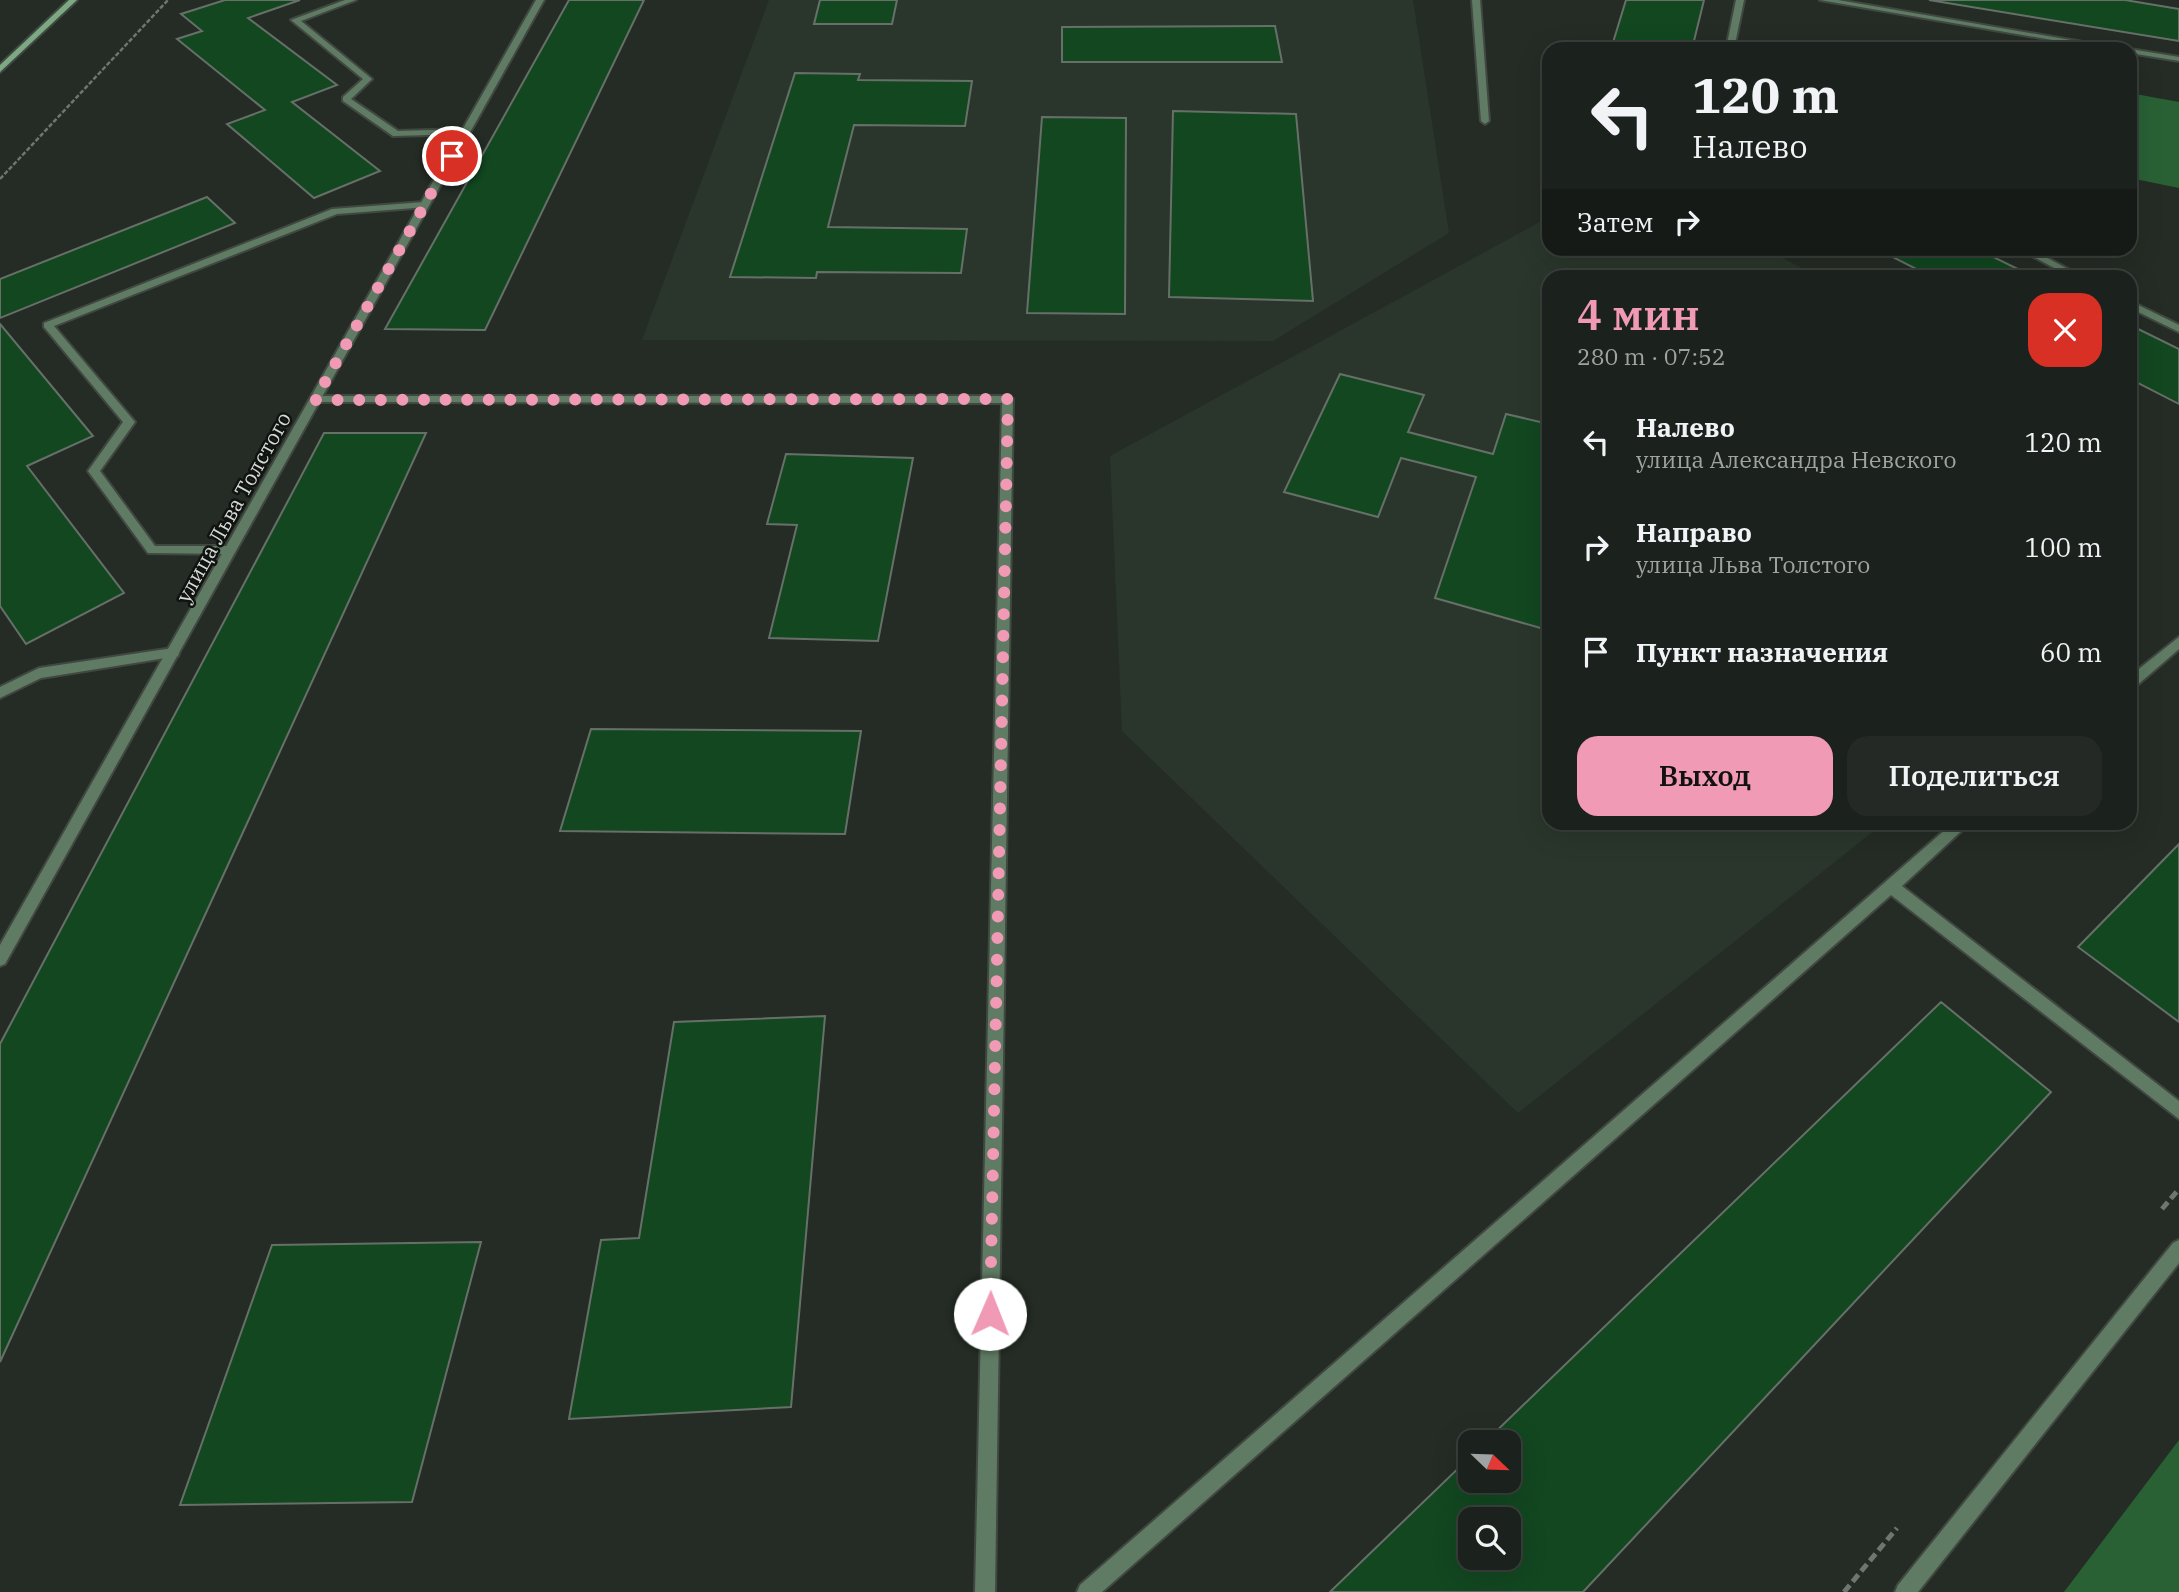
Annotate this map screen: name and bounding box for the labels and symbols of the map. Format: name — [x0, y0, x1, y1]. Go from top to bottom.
pin — [422, 126, 482, 186]
street label: улица Льва Толстого — [169, 407, 297, 607]
position arrow — [953, 1277, 1027, 1351]
north arrow — [1458, 1430, 1521, 1493]

